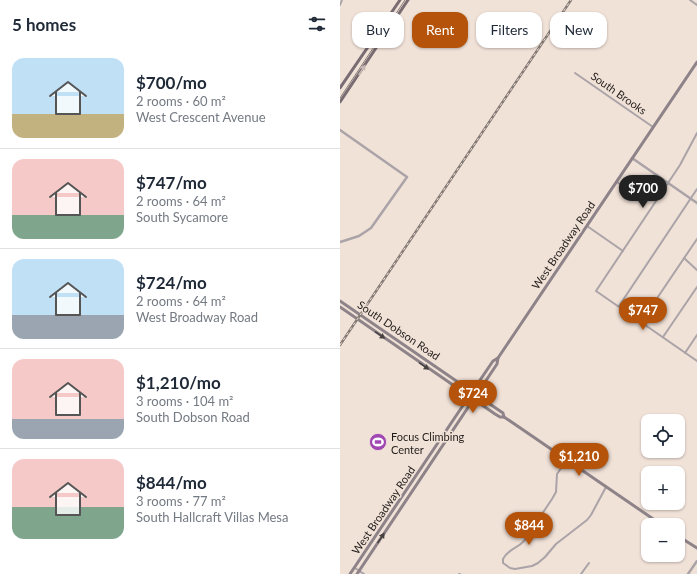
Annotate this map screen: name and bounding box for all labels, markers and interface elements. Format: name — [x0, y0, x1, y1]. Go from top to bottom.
chip: Buy — [352, 12, 404, 48]
chip: Rent — [412, 12, 468, 48]
chip: Filters — [476, 12, 542, 48]
chip: New — [550, 12, 607, 48]
icon: filters — [306, 13, 328, 35]
text: 5 homes — [12, 14, 76, 35]
one-way arrow — [358, 65, 366, 75]
street label: South Brooks — [589, 69, 649, 117]
text: $700/mo — [136, 72, 207, 93]
icon: home — [44, 74, 92, 122]
text: 2 rooms · 60 m² — [136, 93, 226, 109]
text: West Crescent Avenue — [136, 109, 266, 125]
text: $747/mo — [136, 172, 207, 193]
icon: home — [44, 175, 92, 223]
pin: $700 — [619, 175, 667, 209]
text: $700 — [628, 180, 658, 196]
text: 2 rooms · 64 m² — [136, 193, 226, 209]
street label: West Broadway Road — [529, 199, 597, 291]
text: South Sycamore — [136, 209, 228, 225]
text: $724/mo — [136, 272, 207, 293]
icon: home — [44, 275, 92, 323]
text: 2 rooms · 64 m² — [136, 293, 226, 309]
pin: $747 — [619, 297, 667, 331]
street label: South Dobson Road — [355, 298, 443, 362]
text: $747 — [628, 302, 658, 318]
text: West Broadway Road — [136, 309, 258, 325]
one-way arrow — [375, 331, 385, 339]
one-way arrow — [419, 362, 430, 370]
text: $1,210/mo — [136, 372, 221, 393]
icon: home — [44, 375, 92, 423]
pin: $724 — [449, 380, 497, 414]
text: $724 — [458, 385, 488, 401]
text: 3 rooms · 104 m² — [136, 393, 233, 409]
text: South Dobson Road — [136, 409, 250, 425]
map controls — [641, 414, 685, 562]
button: locate — [641, 414, 685, 458]
place label: Focus Climbing Center — [391, 430, 465, 456]
sports icon: Focus Climbing Center — [368, 432, 388, 452]
pin: $1,210 — [546, 443, 612, 477]
text: $1,210 — [559, 448, 599, 464]
street label: West Broadway Road — [349, 464, 417, 556]
button: + — [641, 466, 685, 510]
text: $844/mo — [136, 472, 207, 493]
icon: home — [44, 475, 92, 523]
text: 3 rooms · 77 m² — [136, 493, 226, 509]
text: South Hallcraft Villas Mesa — [136, 509, 288, 525]
pin: $844 — [505, 512, 553, 546]
text: $844 — [514, 517, 544, 533]
button: − — [641, 518, 685, 562]
one-way arrow — [377, 533, 385, 544]

